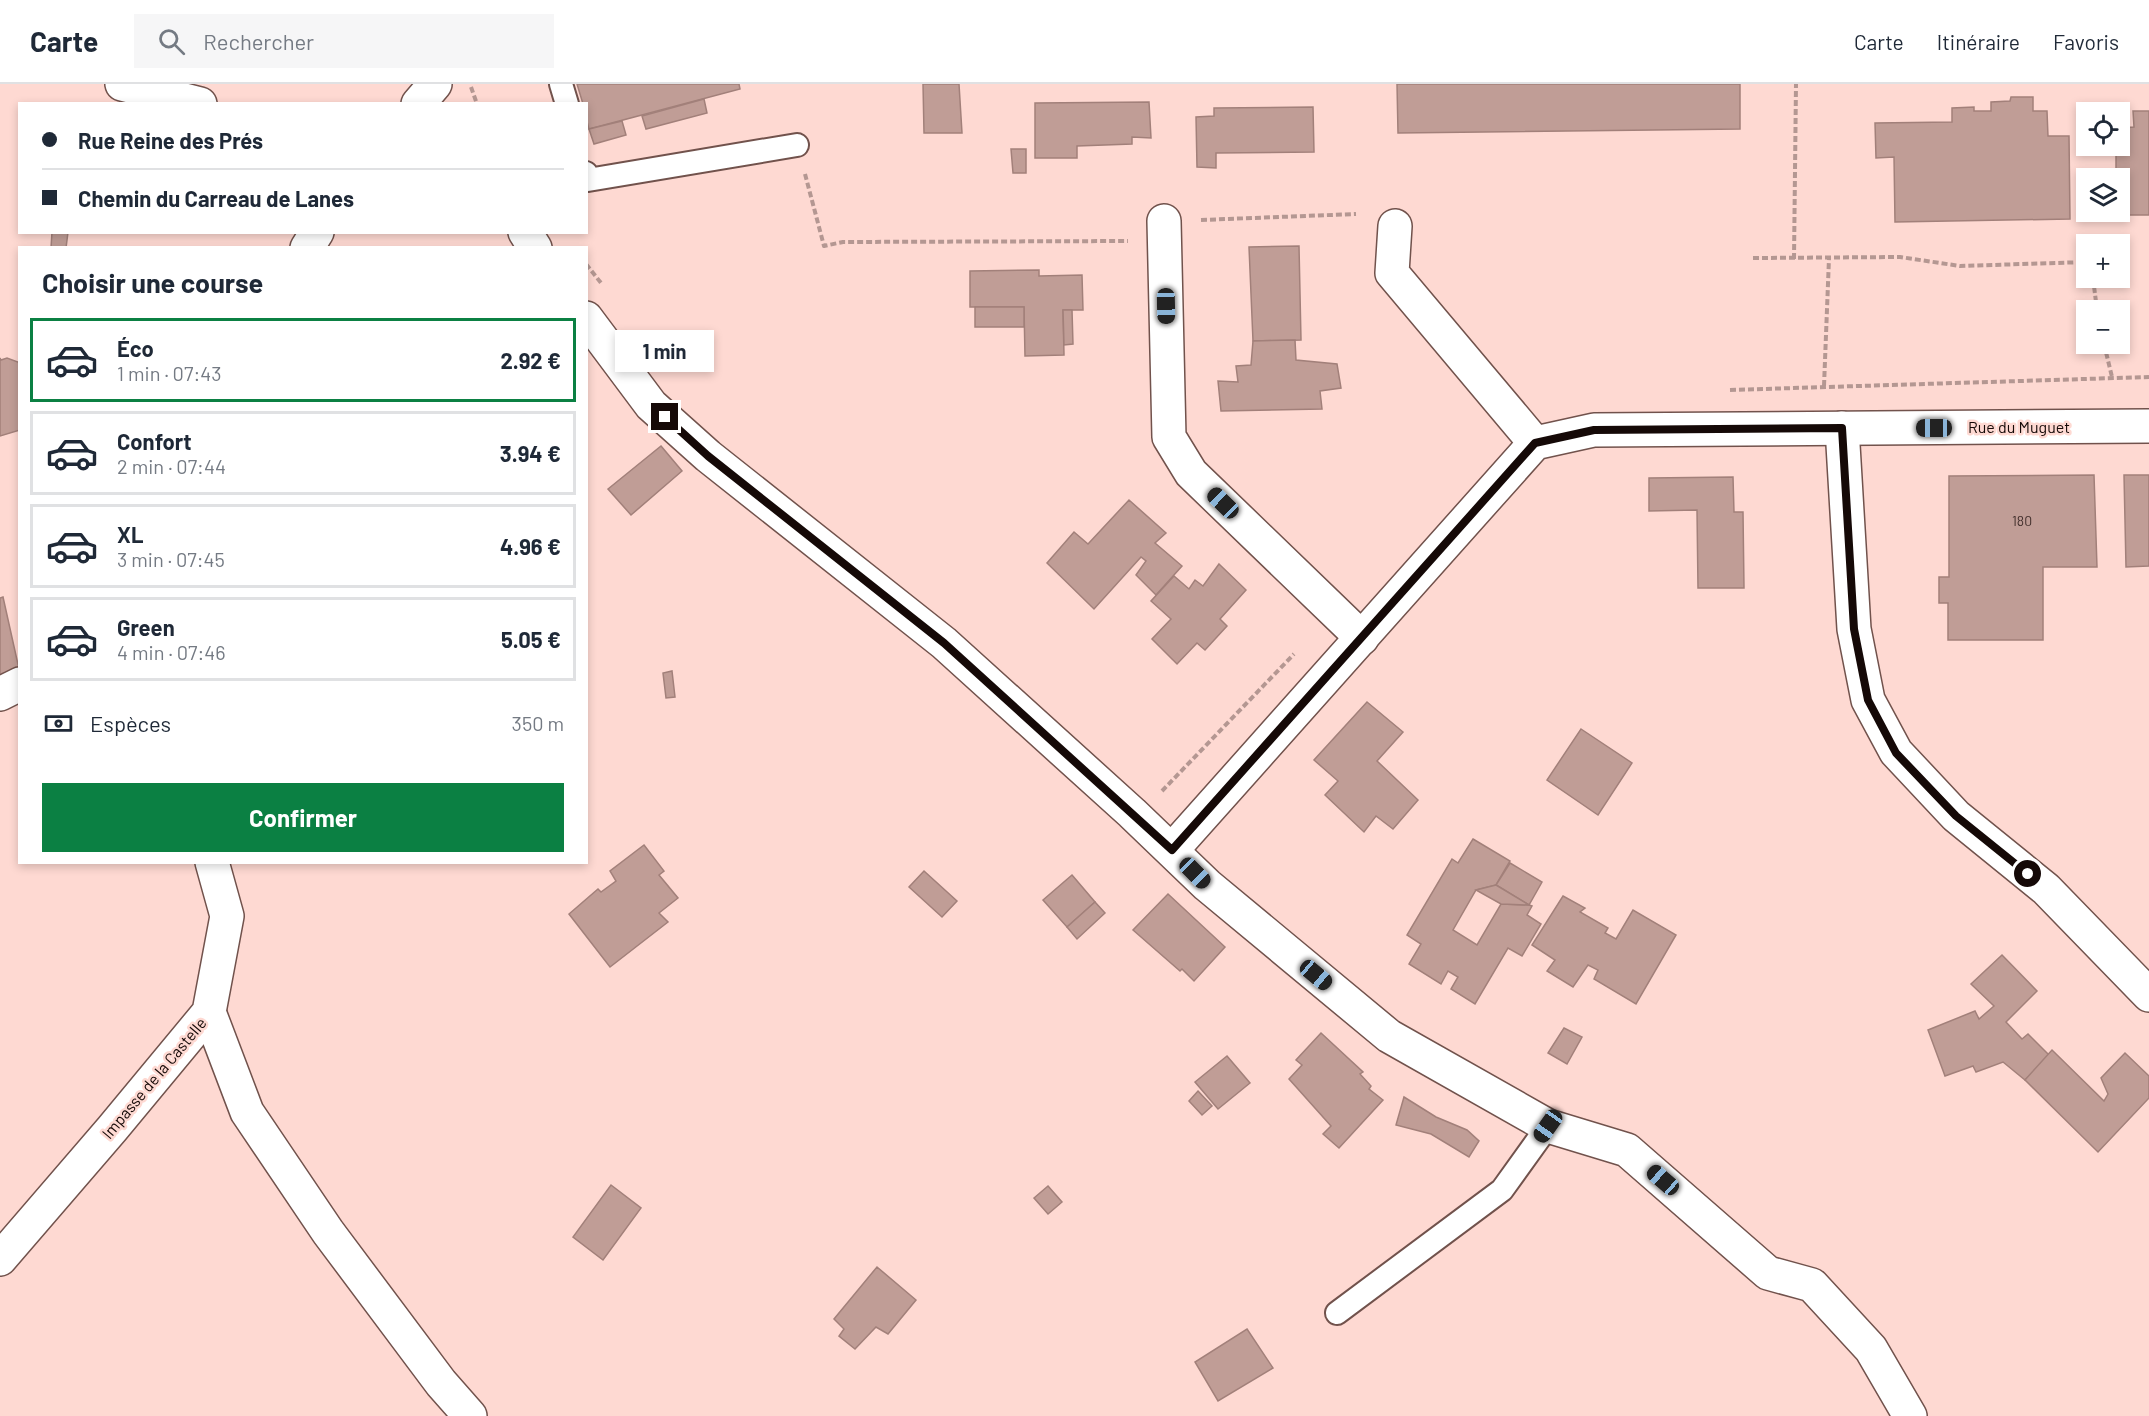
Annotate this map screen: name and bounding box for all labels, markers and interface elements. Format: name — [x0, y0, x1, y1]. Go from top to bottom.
search box — [134, 14, 554, 68]
text: Carte — [30, 24, 98, 58]
icon: search — [155, 25, 188, 58]
text: Rechercher — [203, 28, 314, 54]
text: Carte — [1854, 29, 1904, 54]
text: Itinéraire — [1937, 29, 2020, 54]
text: Favoris — [2053, 29, 2119, 54]
map controls — [2076, 102, 2130, 354]
button: locate — [2076, 102, 2130, 156]
text: Rue Reine des Prés — [78, 127, 263, 153]
button: layers — [2076, 168, 2130, 222]
text: Chemin du Carreau de Lanes — [78, 185, 354, 211]
button: + — [2076, 234, 2130, 288]
text: Choisir une course — [42, 266, 263, 298]
car — [1157, 288, 1175, 324]
button: − — [2076, 300, 2130, 354]
callout: 1 min — [616, 330, 714, 372]
icon: car — [45, 333, 99, 387]
text: Éco — [117, 335, 154, 361]
text: 1 min — [643, 339, 686, 363]
text: 2.92 € — [500, 347, 561, 373]
text: 1 min · 07:43 — [117, 361, 221, 385]
route end — [651, 403, 678, 430]
street label: Rue du Muguet — [1968, 417, 2070, 436]
car — [1916, 419, 1952, 437]
icon: car — [45, 426, 99, 480]
text: Confort — [117, 428, 192, 454]
text: 3.94 € — [500, 440, 561, 466]
text: 2 min · 07:44 — [117, 454, 226, 478]
car — [1204, 484, 1242, 522]
house number: 180 — [2012, 512, 2032, 529]
icon: car — [45, 519, 99, 573]
text: XL — [117, 521, 143, 547]
text: 4.96 € — [500, 533, 561, 559]
text: 3 min · 07:45 — [117, 547, 225, 571]
icon: car — [45, 612, 99, 666]
text: Green — [117, 614, 175, 640]
text: 5.05 € — [501, 626, 561, 652]
text: 4 min · 07:46 — [117, 640, 226, 664]
icon: cash — [42, 707, 75, 740]
text: Espèces — [90, 710, 171, 736]
text: 350 m — [512, 711, 564, 735]
button: Confirmer — [42, 783, 564, 852]
car — [1176, 854, 1214, 892]
route start — [2014, 860, 2041, 887]
car — [1296, 957, 1336, 993]
street label: Impasse de la Castelle — [97, 1013, 210, 1142]
car — [1530, 1106, 1566, 1146]
car — [1644, 1161, 1682, 1199]

